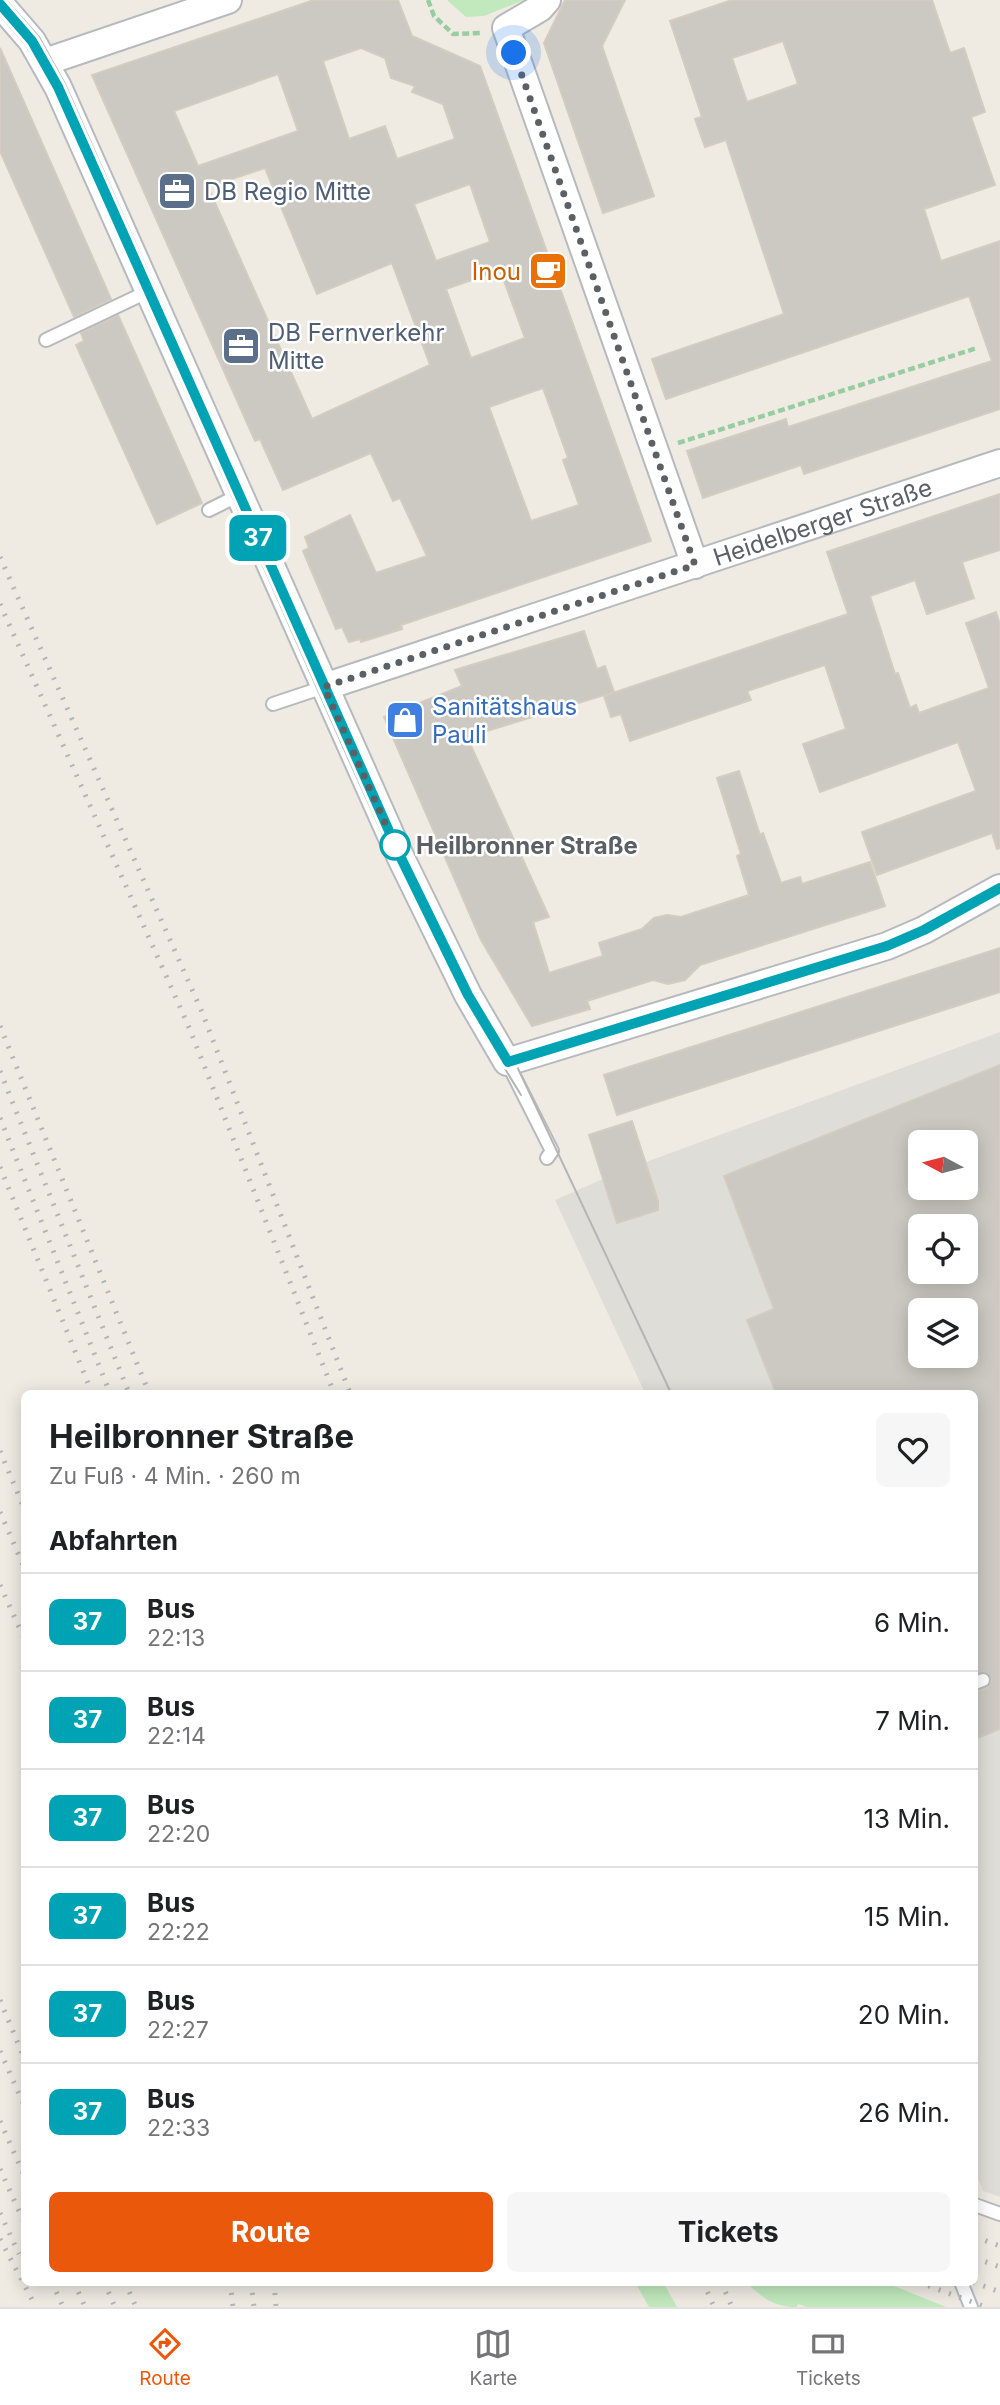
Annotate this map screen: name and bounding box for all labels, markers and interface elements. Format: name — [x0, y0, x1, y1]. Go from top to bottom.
your location — [496, 35, 531, 70]
office icon: DB Regio Mitte — [156, 170, 198, 212]
place label: DB Regio Mitte — [204, 177, 371, 206]
cafe icon: Inou — [527, 250, 569, 292]
place label: Inou — [472, 257, 521, 286]
place label: DB Fernverkehr Mitte — [268, 318, 445, 375]
office icon: DB Fernverkehr Mitte — [220, 325, 262, 367]
street label: Heidelberger Straße — [709, 472, 935, 572]
line badge: 37 — [226, 515, 290, 561]
text: 37 — [243, 523, 273, 552]
place label: Sanitätshaus Pauli — [432, 692, 577, 749]
shop icon: Sanitätshaus Pauli — [384, 699, 426, 741]
marker: Heilbronner Straße — [380, 830, 410, 860]
place label: Heilbronner Straße — [416, 831, 638, 860]
north arrow — [908, 1130, 978, 1200]
map controls — [908, 1130, 978, 1368]
button: locate — [908, 1214, 978, 1284]
button: layers — [908, 1298, 978, 1368]
button: heart — [876, 1413, 950, 1487]
text: Heilbronner Straße — [49, 1416, 354, 1456]
text: Zu Fuß · 4 Min. · 260 m — [49, 1462, 301, 1490]
text: Abfahrten — [49, 1525, 178, 1556]
text: Bus — [147, 1593, 195, 1624]
text: 37 — [73, 1607, 102, 1636]
text: 6 Min. — [874, 1607, 950, 1638]
text: 22:13 — [147, 1624, 205, 1652]
text: Bus — [147, 1691, 195, 1722]
text: 37 — [73, 1705, 102, 1734]
text: 7 Min. — [875, 1705, 950, 1736]
text: 22:14 — [147, 1722, 206, 1750]
text: Bus — [147, 1789, 195, 1820]
text: 37 — [73, 1803, 102, 1832]
text: 13 Min. — [863, 1803, 950, 1834]
text: 22:20 — [147, 1820, 210, 1848]
text: Bus — [147, 1887, 195, 1918]
text: 37 — [73, 1901, 102, 1930]
text: 15 Min. — [864, 1901, 950, 1932]
text: 22:22 — [147, 1918, 210, 1946]
text: Bus — [147, 1985, 195, 2016]
text: 37 — [73, 1999, 102, 2028]
text: 20 Min. — [858, 1999, 950, 2030]
text: 22:27 — [147, 2016, 209, 2044]
text: Bus — [147, 2083, 195, 2114]
text: 37 — [73, 2097, 102, 2126]
text: 26 Min. — [858, 2097, 950, 2128]
text: 22:33 — [147, 2114, 210, 2142]
button: Route — [49, 2192, 493, 2272]
button: Tickets — [507, 2192, 950, 2272]
tab: Route — [139, 2325, 191, 2390]
tab: Karte — [469, 2325, 517, 2390]
tab: Tickets — [796, 2325, 861, 2390]

